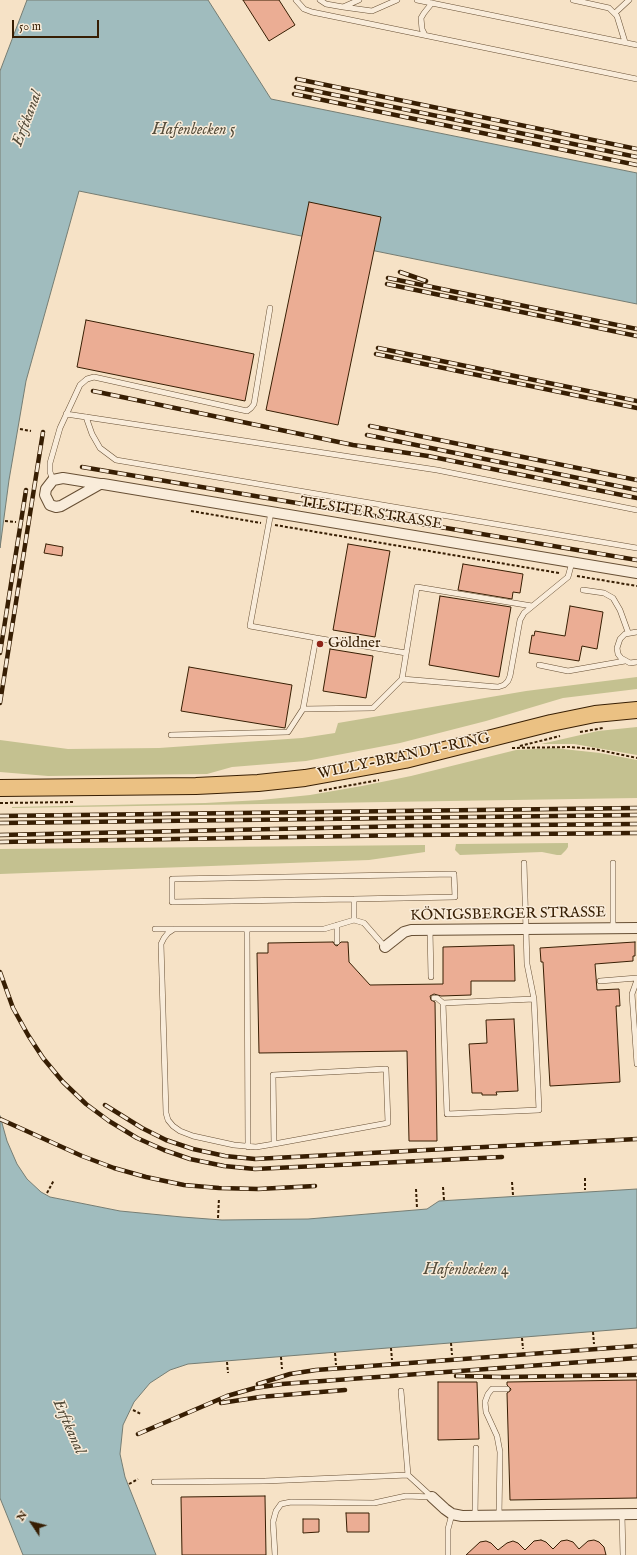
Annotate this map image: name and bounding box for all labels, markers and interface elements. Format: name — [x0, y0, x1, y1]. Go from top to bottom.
scale bar — [14, 12, 101, 38]
text: 50 m — [19, 19, 41, 34]
water label: Erftkanal — [9, 89, 47, 149]
water label: Hafenbecken 5 — [152, 121, 236, 141]
street label: TILSITER STRASSE — [298, 494, 444, 534]
place label: Göldner — [328, 635, 380, 653]
marker: Göldner — [315, 639, 325, 649]
street label: WILLY-BRANDT-RING — [316, 730, 492, 784]
street label: KÖNIGSBERGER STRASSE — [410, 904, 606, 926]
water label: Hafenbecken 4 — [423, 1261, 509, 1281]
water label: Erftkanal — [47, 1397, 89, 1457]
north arrow — [12, 1503, 52, 1543]
text: N — [14, 1508, 31, 1524]

